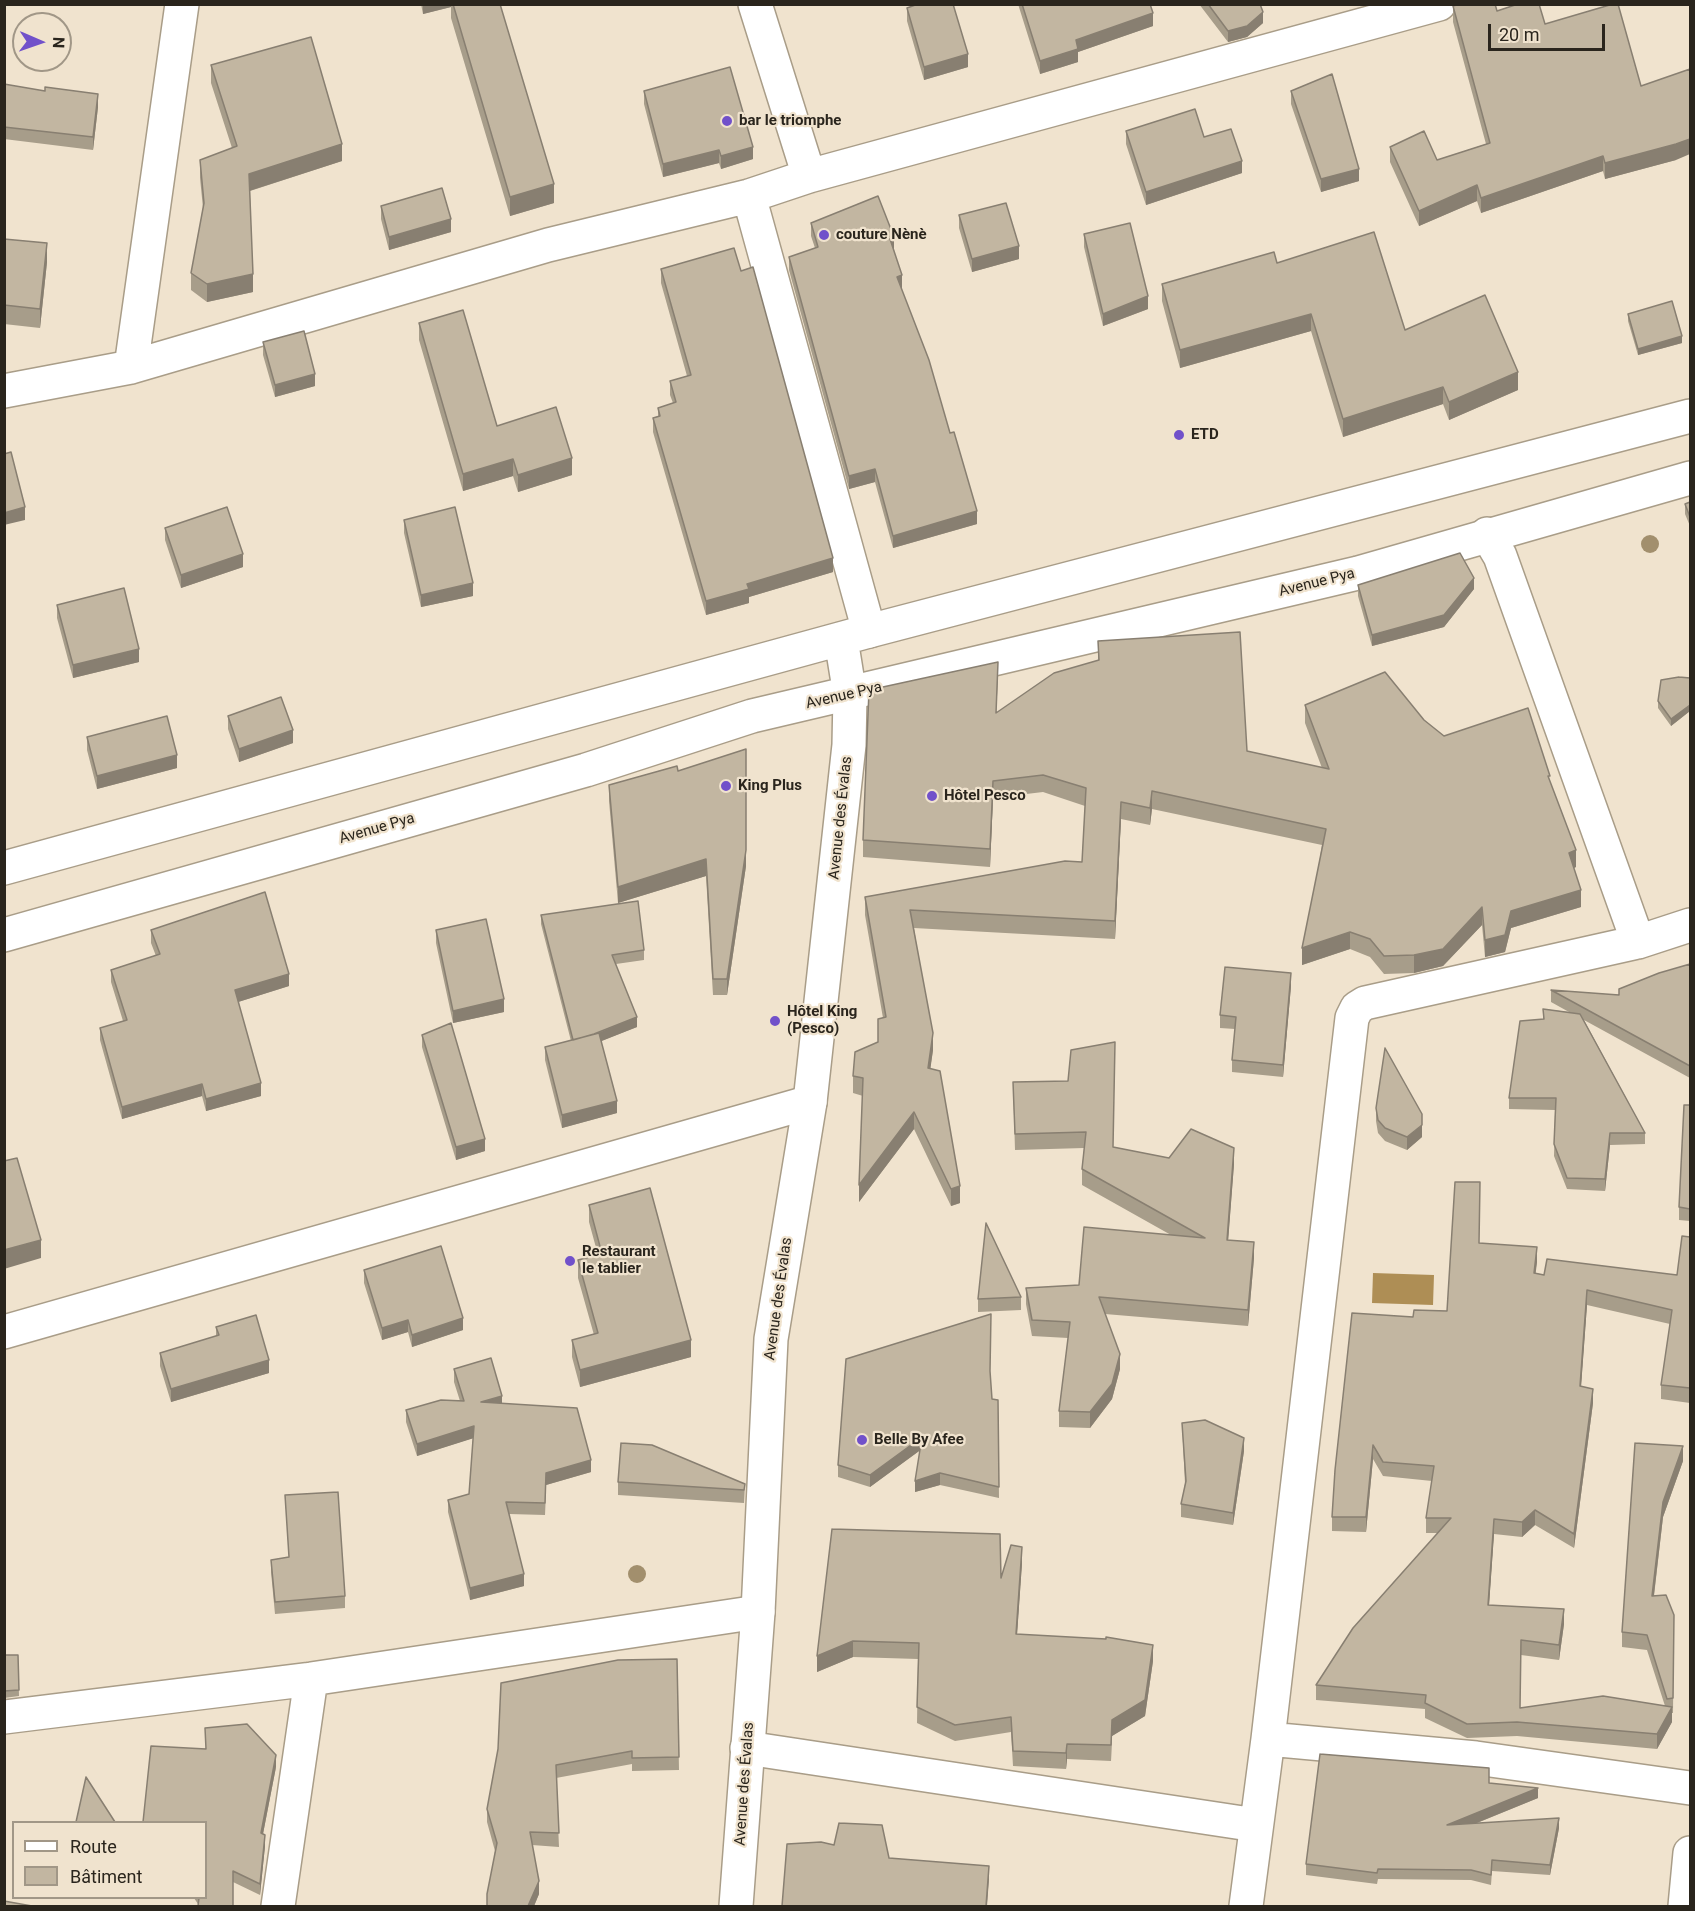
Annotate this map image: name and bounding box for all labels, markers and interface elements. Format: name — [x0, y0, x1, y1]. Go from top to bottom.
north arrow — [12, 12, 72, 72]
scale bar — [1491, 12, 1608, 50]
text: 20 m — [1499, 24, 1539, 45]
text: N — [49, 37, 68, 49]
place label: bar le triomphe — [739, 112, 841, 130]
marker: bar le triomphe — [720, 114, 734, 128]
place label: couture Nènè — [836, 226, 927, 244]
marker: couture Nènè — [817, 228, 831, 242]
place label: ETD — [1191, 426, 1219, 444]
marker: ETD — [1172, 428, 1186, 442]
street label: Avenue Pya — [1277, 565, 1357, 601]
street label: Avenue Pya — [804, 679, 884, 713]
street label: Avenue des Évalas — [826, 755, 856, 881]
place label: King Plus — [738, 777, 802, 795]
marker: King Plus — [719, 779, 733, 793]
place label: Hôtel Pesco — [944, 787, 1026, 805]
marker: Hôtel Pesco — [925, 789, 939, 803]
street label: Avenue Pya — [337, 810, 417, 848]
place label: Hôtel King (Pesco) — [787, 1003, 857, 1038]
marker: Hôtel King (Pesco) — [768, 1014, 782, 1028]
street label: Avenue des Évalas — [761, 1236, 797, 1362]
place label: Restaurant le tablier — [582, 1243, 656, 1278]
marker: Restaurant le tablier — [563, 1254, 577, 1268]
place label: Belle By Afee — [874, 1431, 964, 1449]
marker: Belle By Afee — [855, 1433, 869, 1447]
street label: Avenue des Évalas — [732, 1722, 758, 1846]
legend — [12, 1821, 207, 1899]
text: Route — [70, 1836, 117, 1857]
text: Bâtiment — [70, 1866, 142, 1887]

